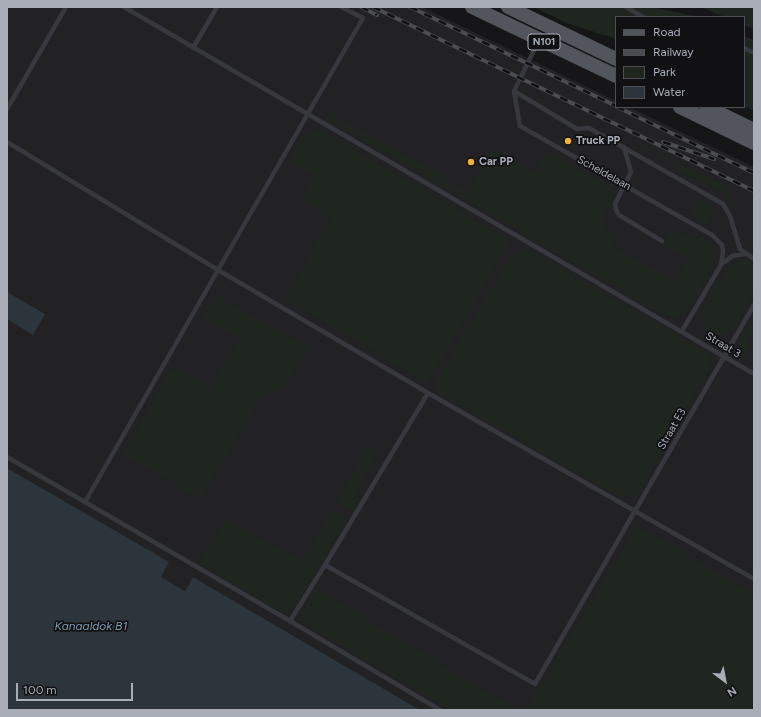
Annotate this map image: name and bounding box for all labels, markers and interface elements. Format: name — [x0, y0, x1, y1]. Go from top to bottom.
legend — [615, 16, 745, 108]
text: Road — [653, 25, 681, 39]
road number: N101 — [528, 34, 560, 50]
text: Railway — [653, 45, 694, 59]
text: Park — [653, 65, 676, 79]
text: Water — [653, 85, 685, 99]
place label: Truck PP — [576, 134, 620, 148]
marker: Truck PP — [563, 136, 573, 146]
street label: Scheldelaan — [575, 153, 633, 193]
place label: Car PP — [479, 155, 513, 169]
marker: Car PP — [466, 157, 476, 167]
street label: Straat 3 — [703, 329, 743, 361]
street label: Straat E3 — [655, 406, 689, 452]
water label: Kanaaldok B1 — [55, 619, 127, 633]
north arrow — [705, 661, 745, 701]
scale bar — [18, 675, 135, 701]
text: 100 m — [23, 683, 57, 697]
text: N — [725, 684, 739, 699]

